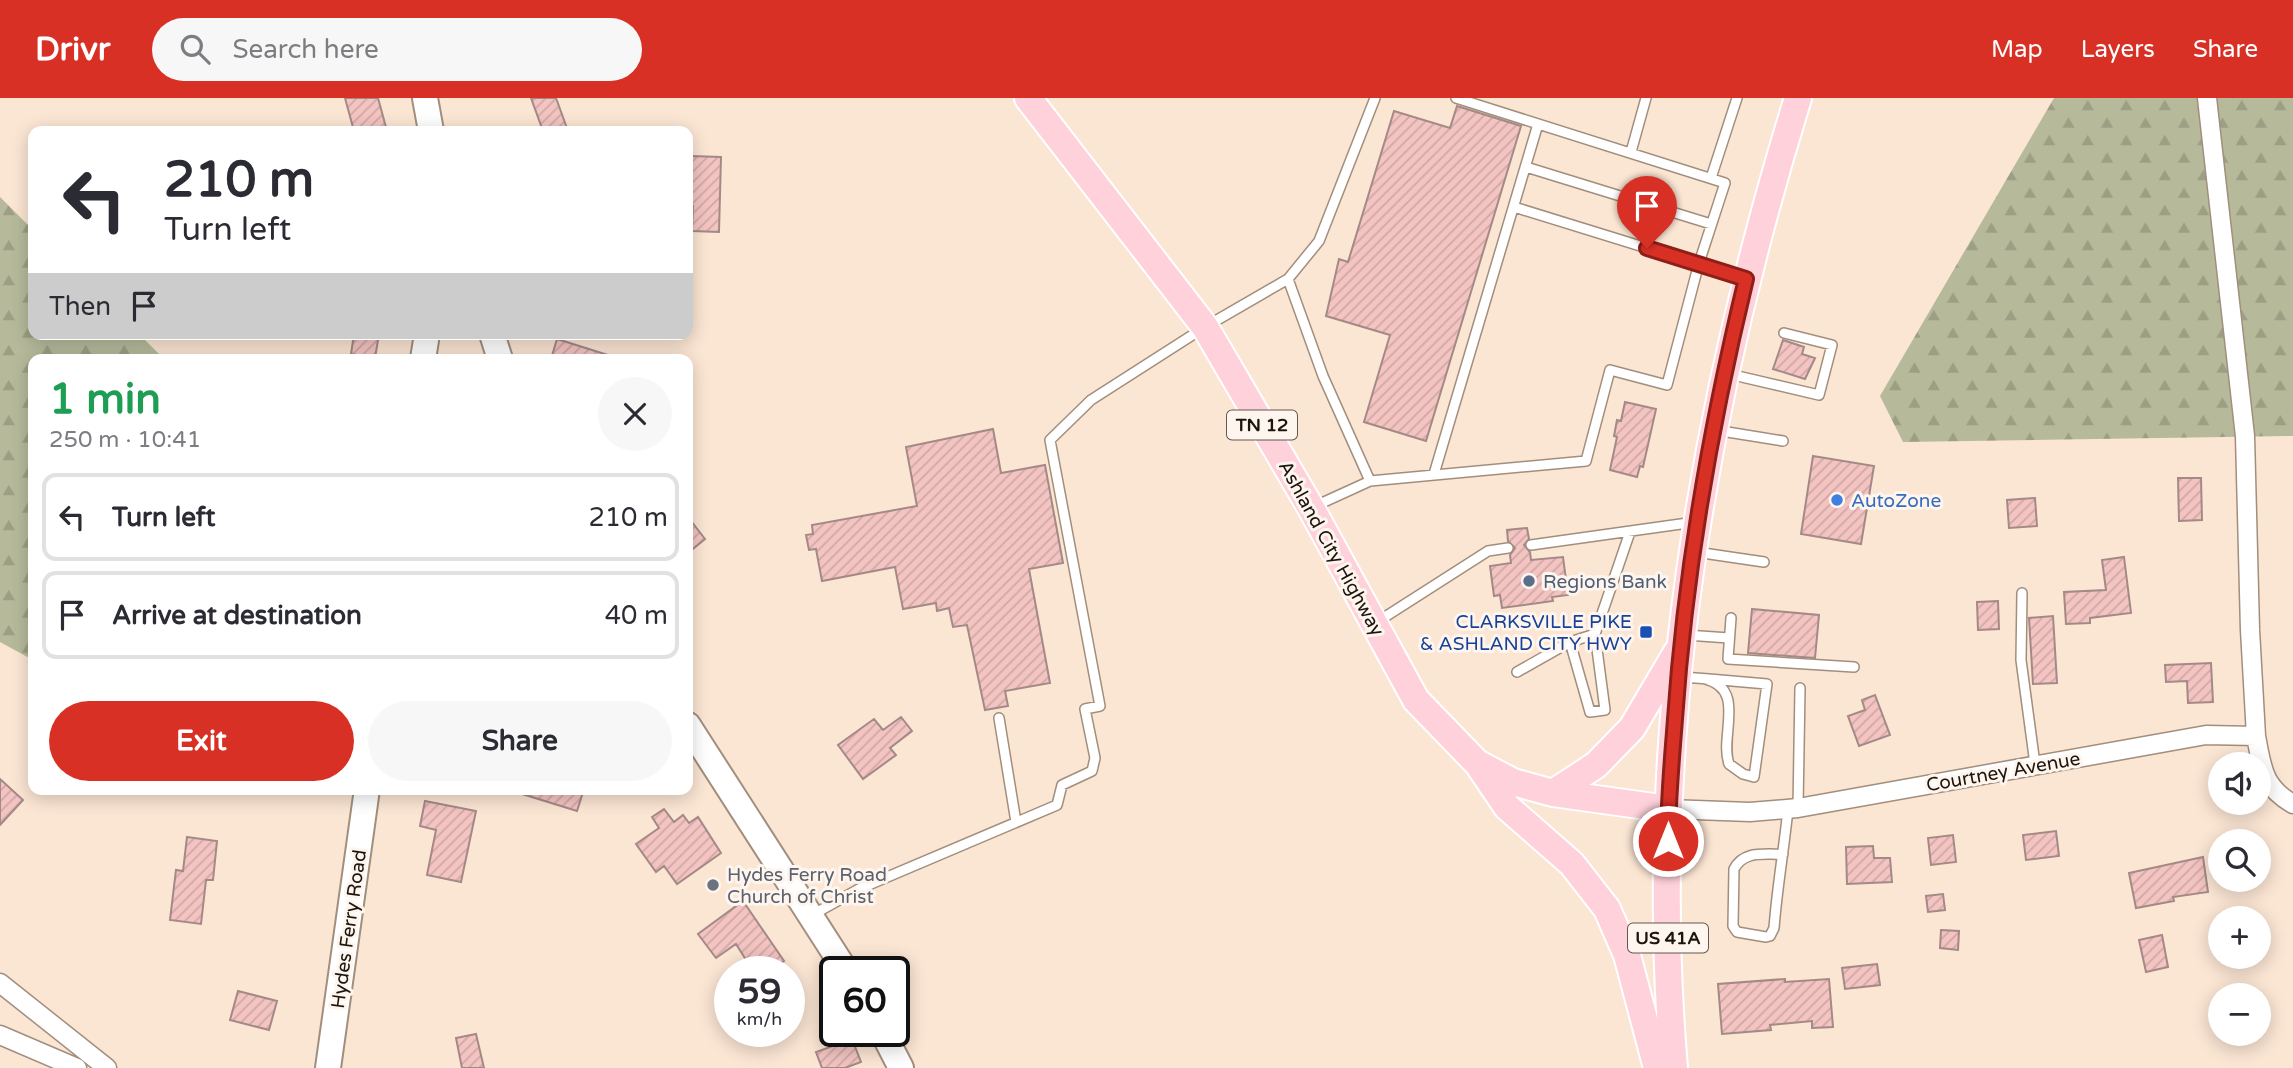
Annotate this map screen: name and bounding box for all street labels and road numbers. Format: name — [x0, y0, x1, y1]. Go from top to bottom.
road number: TN 12 — [1227, 410, 1297, 440]
street label: Ashland City Highway — [1274, 457, 1388, 640]
street label: Courtney Avenue — [1924, 748, 2082, 796]
street label: Hydes Ferry Road — [327, 848, 371, 1010]
road number: US 41A — [1628, 924, 1708, 952]

